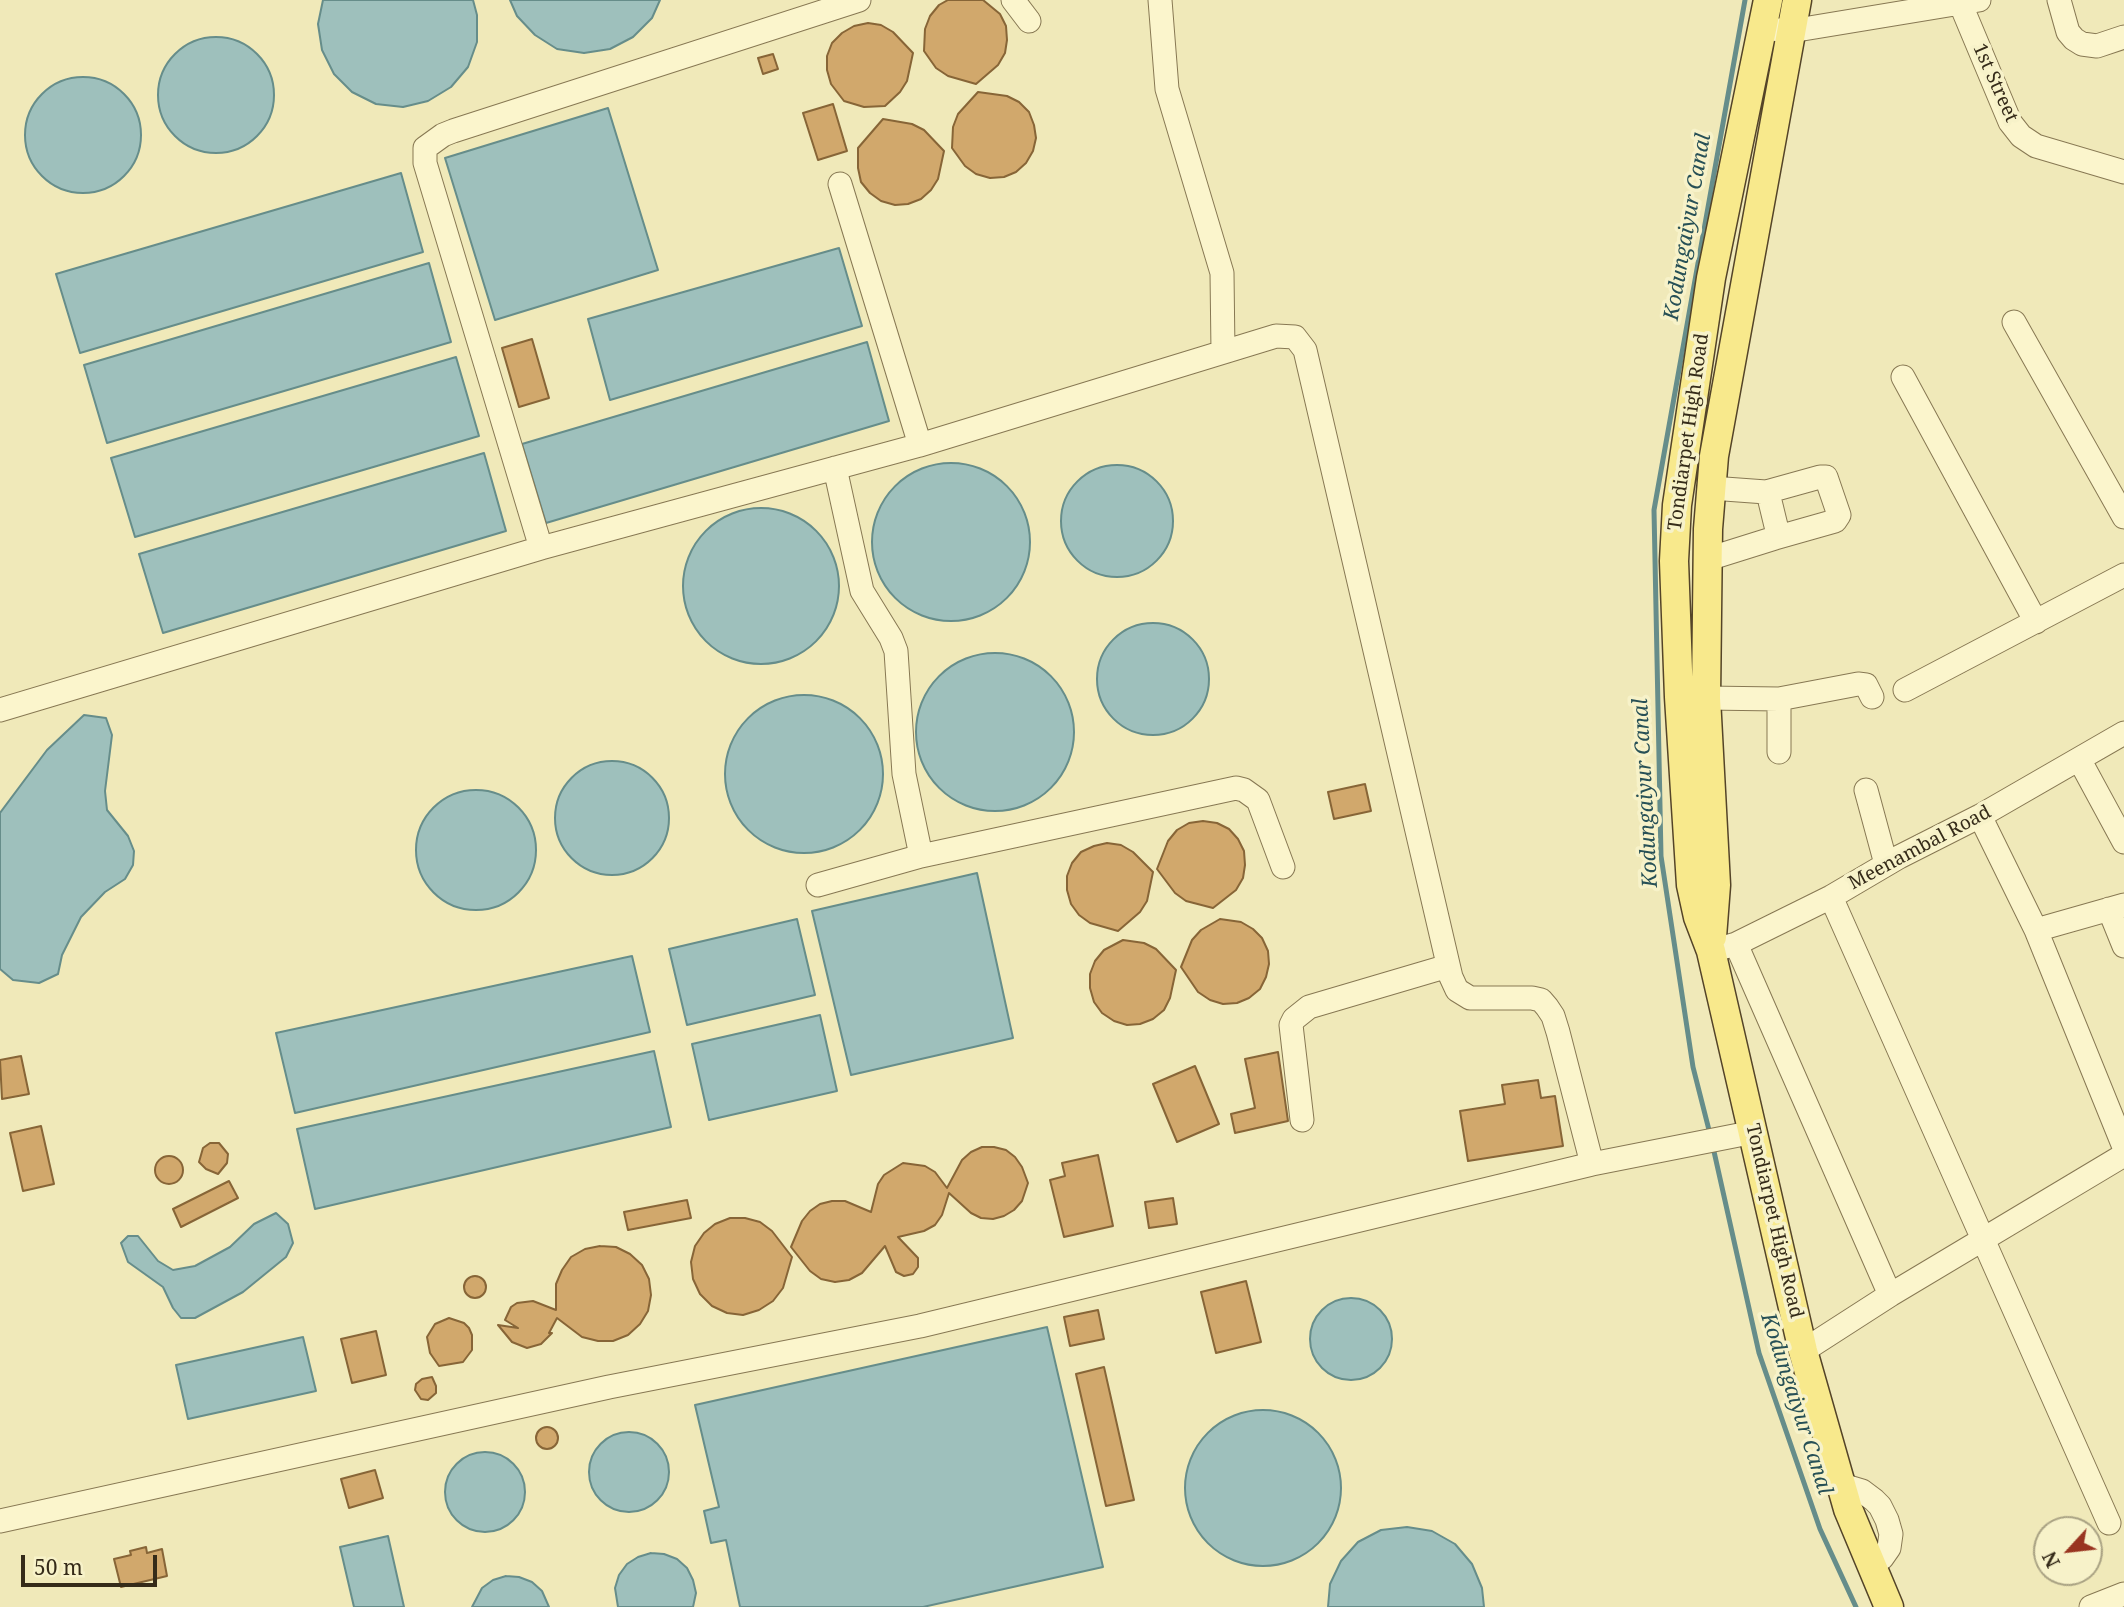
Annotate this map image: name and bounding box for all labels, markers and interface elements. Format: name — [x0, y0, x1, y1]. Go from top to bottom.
street label: 1st Street — [1968, 40, 2022, 126]
water label: Kodungaiyur Canal — [1659, 132, 1717, 322]
street label: Tondiarpet High Road — [1664, 332, 1714, 532]
water label: Kodungaiyur Canal — [1628, 698, 1664, 888]
street label: Meenambal Road — [1845, 801, 1995, 895]
street label: Tondiarpet High Road — [1741, 1122, 1807, 1320]
water label: Kodungaiyur Canal — [1755, 1310, 1837, 1498]
north arrow — [2033, 1516, 2103, 1586]
scale bar — [24, 1540, 161, 1584]
text: N — [2036, 1547, 2066, 1572]
text: 50 m — [34, 1553, 83, 1581]

